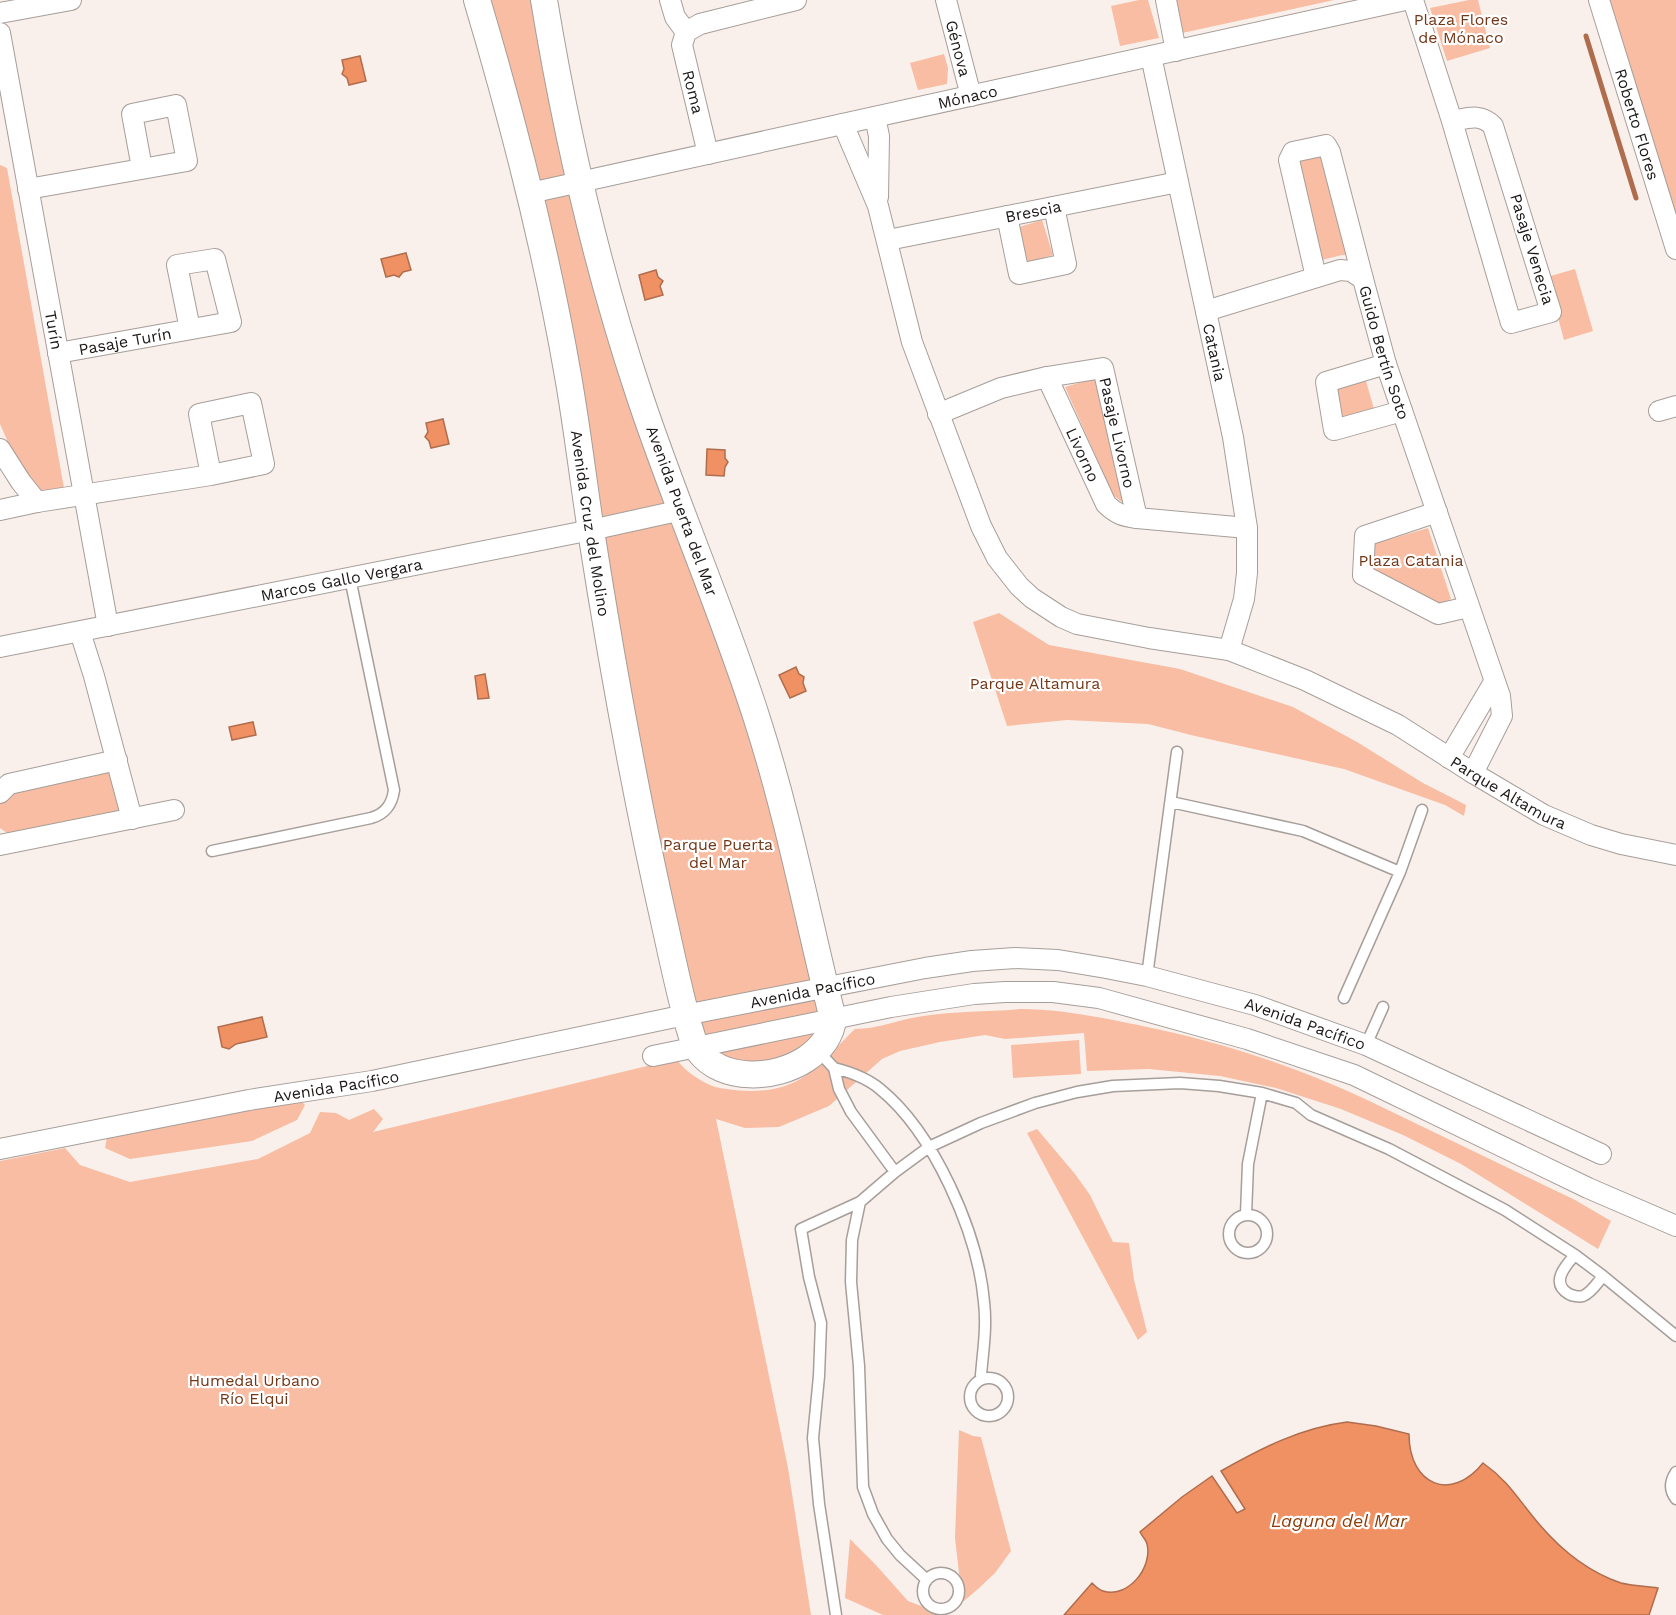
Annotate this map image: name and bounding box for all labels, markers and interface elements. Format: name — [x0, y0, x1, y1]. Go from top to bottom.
park label: Plaza Flores de Mónaco — [1414, 10, 1508, 47]
street label: Génova — [942, 18, 975, 79]
street label: Roberto Flores — [1611, 66, 1664, 182]
street label: Roma — [678, 68, 708, 116]
street label: Mónaco — [936, 81, 999, 112]
street label: Pasaje Venecia — [1506, 191, 1558, 307]
street label: Brescia — [1003, 196, 1063, 226]
street label: Guido Bertín Soto — [1356, 283, 1414, 422]
street label: Turín — [41, 309, 67, 351]
street label: Catania — [1199, 322, 1230, 383]
street label: Pasaje Turín — [77, 323, 173, 359]
street label: Pasaje Livorno — [1096, 375, 1139, 490]
street label: Avenida Puerta del Mar — [642, 423, 722, 599]
street label: Livorno — [1062, 424, 1104, 485]
street label: Avenida Cruz del Molino — [567, 429, 614, 618]
park label: Plaza Catania — [1358, 551, 1464, 570]
street label: Marcos Gallo Vergara — [259, 554, 424, 605]
park label: Parque Altamura — [970, 674, 1100, 693]
street label: Parque Altamura — [1447, 752, 1569, 833]
park label: Parque Puerta del Mar — [663, 835, 773, 872]
street label: Avenida Pacífico — [748, 968, 877, 1012]
street label: Avenida Pacífico — [1243, 993, 1368, 1054]
street label: Avenida Pacífico — [272, 1066, 401, 1106]
park label: Humedal Urbano Río Elqui — [188, 1371, 320, 1408]
water label: Laguna del Mar — [1271, 1510, 1408, 1531]

